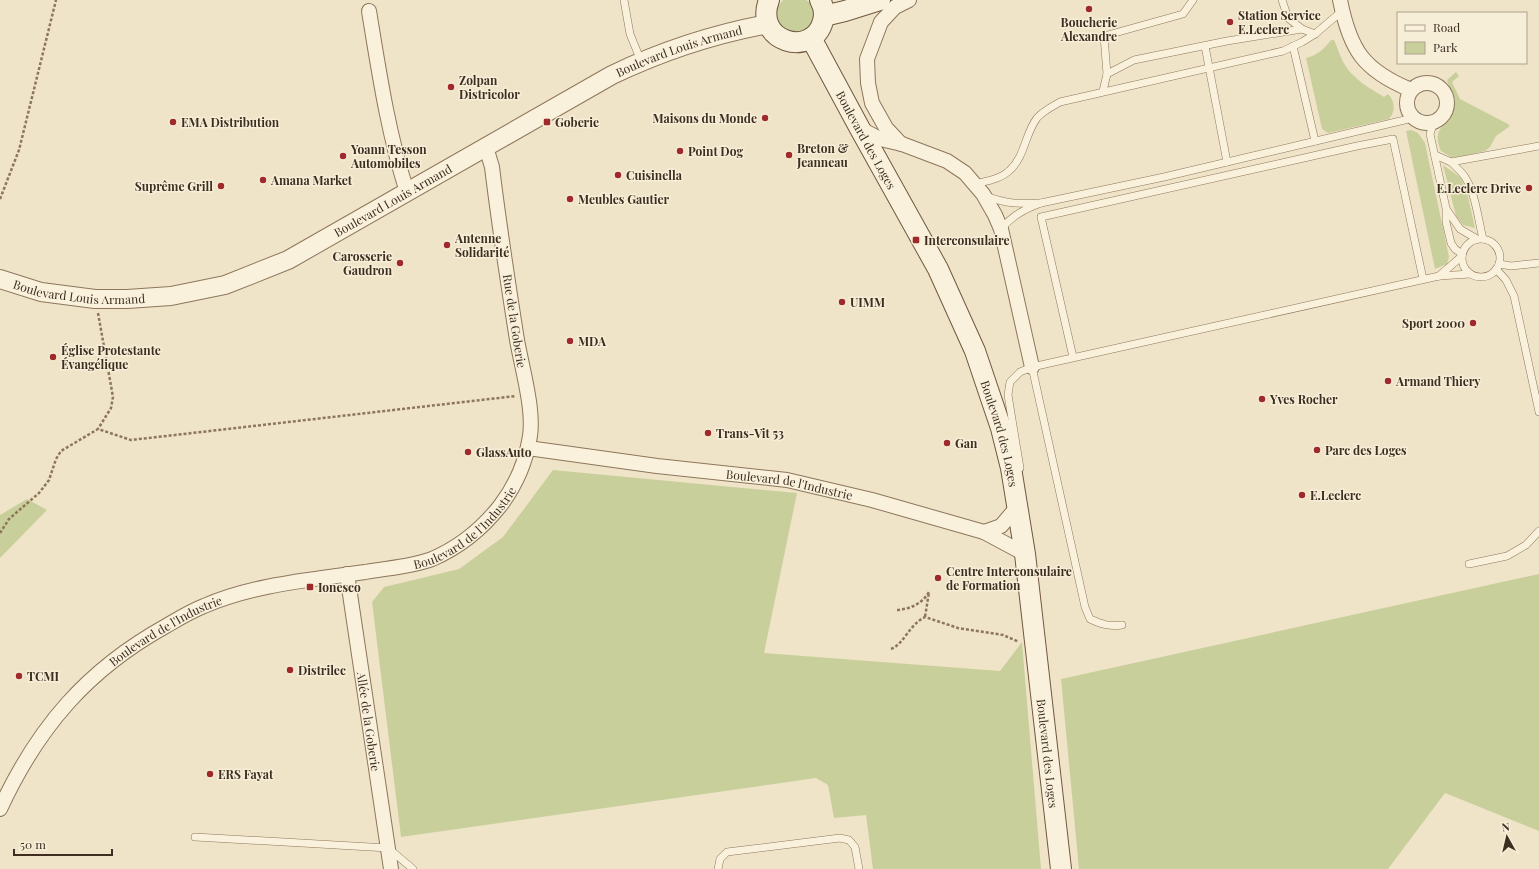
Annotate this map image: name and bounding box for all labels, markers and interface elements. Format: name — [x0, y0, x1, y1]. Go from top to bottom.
marker: Boucherie Alexandre — [1084, 4, 1094, 14]
place label: Station Service E.Leclerc — [1238, 7, 1321, 37]
legend — [1397, 12, 1527, 64]
place label: Boucherie Alexandre — [1060, 14, 1117, 44]
marker: Station Service E.Leclerc — [1225, 17, 1235, 27]
text: Road — [1433, 19, 1460, 35]
street label: Boulevard Louis Armand — [613, 22, 744, 80]
text: Park — [1433, 39, 1458, 55]
place label: Zolpan Districolor — [459, 72, 520, 102]
marker: Zolpan Districolor — [446, 82, 456, 92]
street label: Boulevard des Loges — [833, 88, 900, 192]
place label: Maisons du Monde — [652, 110, 757, 126]
marker: Maisons du Monde — [760, 113, 770, 123]
place label: EMA Distribution — [181, 114, 280, 130]
place label: Goberie — [555, 114, 599, 130]
marker: EMA Distribution — [168, 117, 178, 127]
marker: Goberie — [542, 117, 552, 127]
place label: Breton & Jeanneau — [796, 140, 849, 170]
place label: Yoann Tesson Automobiles — [350, 141, 427, 171]
place label: Point Dog — [688, 143, 743, 159]
marker: Point Dog — [675, 146, 685, 156]
marker: Breton & Jeanneau — [784, 150, 794, 160]
marker: Yoann Tesson Automobiles — [338, 151, 348, 161]
street label: Boulevard Louis Armand — [331, 160, 454, 240]
place label: Cuisinella — [626, 167, 683, 183]
marker: Cuisinella — [613, 170, 623, 180]
place label: Amana Market — [270, 172, 353, 188]
marker: Amana Market — [258, 175, 268, 185]
place label: Suprême Grill — [135, 178, 213, 194]
place label: E.Leclerc Drive — [1436, 180, 1521, 196]
marker: Suprême Grill — [216, 181, 226, 191]
marker: E.Leclerc Drive — [1524, 183, 1534, 193]
place label: Meubles Gautier — [578, 191, 669, 207]
marker: Meubles Gautier — [565, 194, 575, 204]
place label: Antenne Solidarité — [454, 230, 509, 260]
place label: Interconsulaire — [924, 232, 1010, 248]
marker: Interconsulaire — [911, 235, 921, 245]
marker: Antenne Solidarité — [442, 240, 452, 250]
place label: Carosserie Gaudron — [333, 248, 393, 278]
marker: Carosserie Gaudron — [395, 258, 405, 268]
street label: Rue de la Goberie — [500, 273, 530, 369]
street label: Boulevard Louis Armand — [11, 276, 146, 307]
place label: UIMM — [850, 294, 885, 310]
marker: UIMM — [837, 297, 847, 307]
place label: Sport 2000 — [1402, 315, 1465, 331]
marker: Sport 2000 — [1468, 318, 1478, 328]
place label: MDA — [578, 333, 607, 349]
marker: MDA — [565, 336, 575, 346]
place label: Église Protestante Évangélique — [61, 342, 161, 372]
marker: Église Protestante Évangélique — [48, 352, 58, 362]
place label: Armand Thiery — [1395, 373, 1481, 389]
marker: Armand Thiery — [1383, 376, 1393, 386]
street label: Boulevard des Loges — [977, 378, 1022, 488]
place label: Yves Rocher — [1269, 391, 1338, 407]
marker: Yves Rocher — [1257, 394, 1267, 404]
place label: Trans-Vit 53 — [716, 425, 784, 441]
marker: Trans-Vit 53 — [703, 428, 713, 438]
place label: Gan — [955, 435, 978, 451]
marker: Gan — [942, 438, 952, 448]
place label: Parc des Loges — [1325, 442, 1407, 458]
place label: GlassAuto — [476, 444, 532, 460]
marker: Parc des Loges — [1312, 445, 1322, 455]
marker: GlassAuto — [463, 447, 473, 457]
street label: Boulevard de l'Industrie — [725, 465, 854, 503]
street label: Boulevard de l'Industrie — [412, 484, 519, 572]
place label: E.Leclerc — [1310, 487, 1361, 503]
marker: E.Leclerc — [1297, 490, 1307, 500]
place label: Centre Interconsulaire de Formation — [946, 563, 1072, 593]
marker: Centre Interconsulaire de Formation — [933, 573, 943, 583]
place label: Ionesco — [318, 579, 361, 595]
marker: Ionesco — [305, 582, 315, 592]
street label: Boulevard de l'Industrie — [105, 592, 224, 669]
place label: Distrilec — [298, 662, 346, 678]
marker: Distrilec — [285, 665, 295, 675]
place label: TCMI — [27, 668, 60, 684]
street label: Allée de la Goberie — [354, 670, 384, 772]
marker: TCMI — [14, 671, 24, 681]
street label: Boulevard des Loges — [1034, 698, 1062, 809]
place label: ERS Fayat — [218, 766, 274, 782]
marker: ERS Fayat — [205, 769, 215, 779]
north arrow — [1487, 817, 1527, 857]
text: N — [1501, 819, 1511, 835]
scale bar — [14, 831, 112, 857]
text: 50 m — [20, 836, 46, 852]

